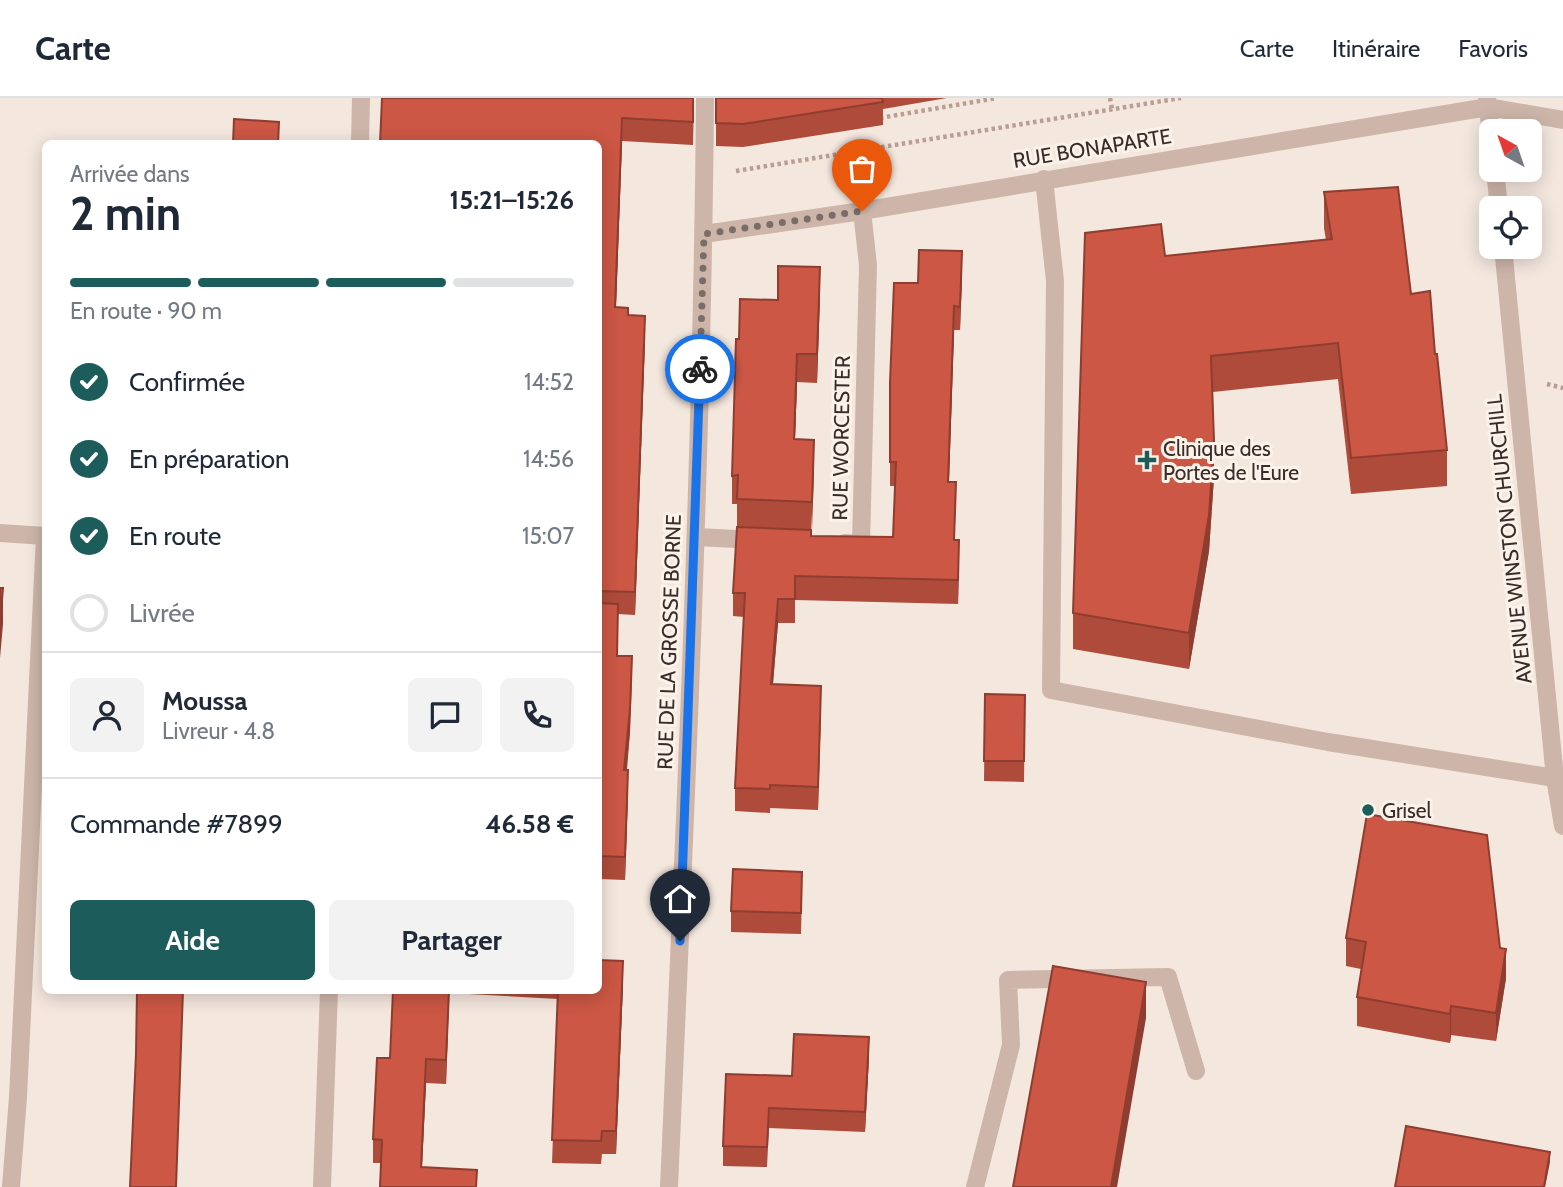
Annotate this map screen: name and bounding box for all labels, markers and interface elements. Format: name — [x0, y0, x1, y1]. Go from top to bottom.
text: Carte — [35, 28, 111, 68]
text: Carte — [1240, 34, 1294, 63]
text: Itinéraire — [1332, 34, 1420, 63]
text: Favoris — [1458, 34, 1528, 63]
north arrow — [1479, 119, 1542, 182]
map controls — [1479, 119, 1542, 259]
street label: RUE BONAPARTE — [1011, 123, 1173, 173]
pin — [832, 139, 892, 211]
icon: bag — [843, 150, 881, 188]
text: Arrivée dans — [70, 160, 190, 188]
text: 15:21–15:26 — [450, 184, 574, 216]
text: 2 min — [70, 186, 181, 242]
button: locate — [1479, 196, 1542, 259]
text: En route · 90 m — [70, 297, 222, 325]
courier — [665, 334, 735, 404]
icon: bike — [681, 350, 719, 388]
street label: RUE WORCESTER — [827, 355, 855, 521]
icon: check — [70, 363, 108, 401]
text: Confirmée — [129, 366, 245, 398]
text: 14:52 — [524, 368, 574, 396]
street label: AVENUE WINSTON CHURCHILL — [1481, 392, 1537, 685]
place label: Clinique des Portes de l'Eure — [1163, 436, 1299, 485]
icon: check — [70, 440, 108, 478]
text: En préparation — [129, 443, 290, 475]
text: 14:56 — [523, 445, 574, 473]
marker: Clinique des Portes de l'Eure — [1137, 450, 1157, 470]
street label: RUE DE LA GROSSE BORNE — [652, 514, 686, 770]
icon: check — [70, 517, 108, 555]
text: En route — [129, 520, 221, 552]
text: 15:07 — [522, 522, 574, 550]
text: Livrée — [129, 597, 195, 629]
button: person — [70, 678, 144, 752]
button: chat — [408, 678, 482, 752]
button: phone — [500, 678, 574, 752]
text: Moussa — [162, 685, 247, 717]
text: Livreur · 4.8 — [162, 717, 275, 745]
place label: Grisel — [1382, 798, 1432, 823]
marker: Grisel — [1360, 802, 1376, 818]
text: Commande #7899 — [70, 808, 283, 840]
text: 46.58 € — [485, 808, 574, 840]
pin — [650, 869, 710, 941]
icon: home — [661, 880, 699, 918]
button: Aide — [70, 900, 315, 980]
button: Partager — [329, 900, 574, 980]

